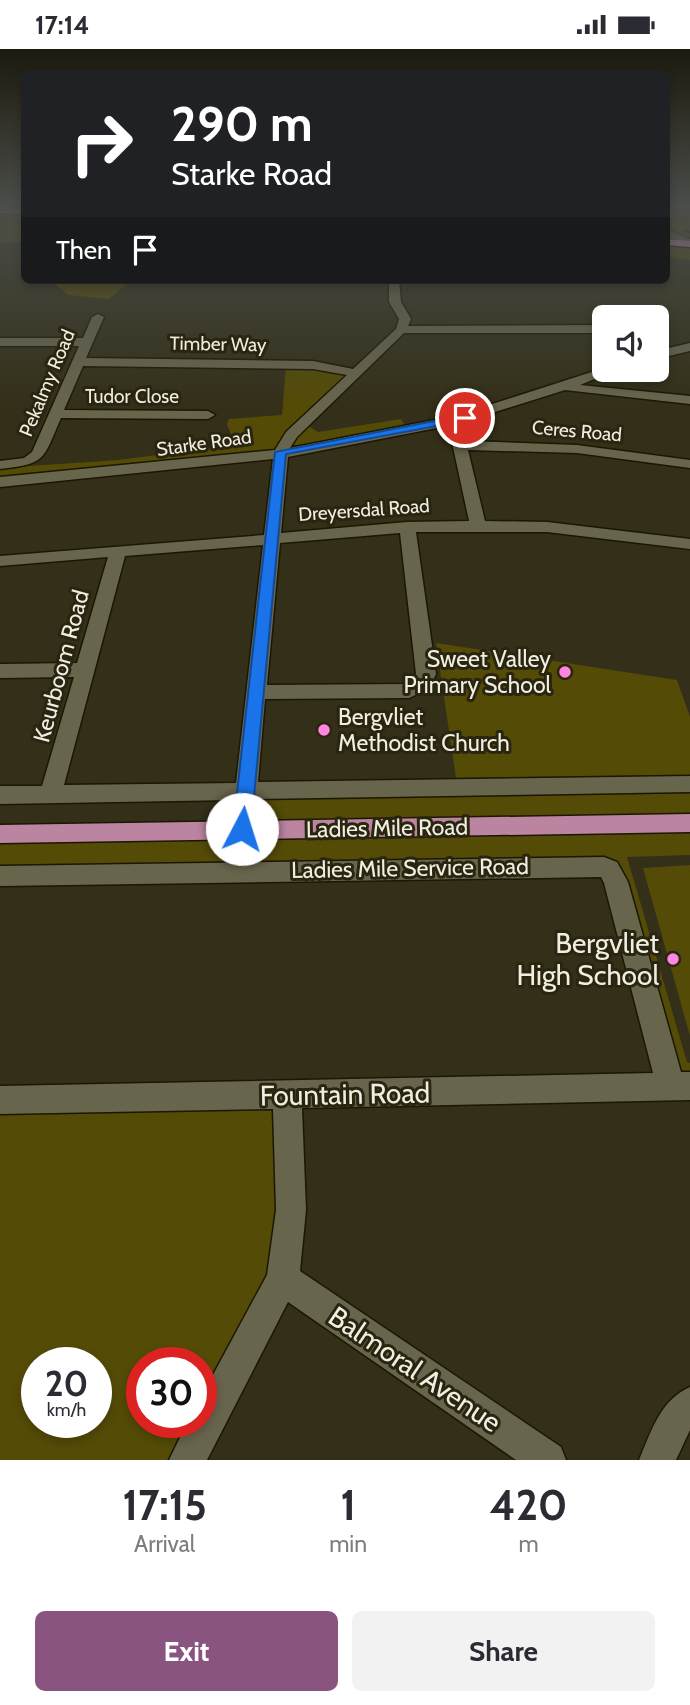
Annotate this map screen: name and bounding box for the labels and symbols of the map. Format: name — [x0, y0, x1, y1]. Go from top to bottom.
street label: Pekalmy Road — [14, 326, 80, 440]
street label: Timber Way — [169, 332, 267, 356]
street label: Tudor Close — [85, 385, 179, 408]
pin — [435, 388, 495, 448]
street label: Ceres Road — [531, 416, 623, 446]
street label: Starke Road — [155, 425, 253, 461]
street label: Dreyersdal Road — [297, 494, 431, 526]
street label: Keurboom Road — [27, 587, 95, 745]
place label: Sweet Valley Primary School — [404, 645, 552, 699]
marker: Sweet Valley Primary School — [557, 664, 573, 680]
place label: Bergvliet Methodist Church — [338, 703, 510, 757]
marker: Bergvliet Methodist Church — [316, 722, 332, 738]
position arrow — [205, 792, 279, 866]
street label: Ladies Mile Road — [306, 813, 468, 843]
street label: Ladies Mile Service Road — [291, 852, 529, 884]
place label: Bergvliet High School — [516, 926, 659, 992]
marker: Bergvliet High School — [665, 951, 681, 967]
street label: Fountain Road — [260, 1076, 430, 1112]
street label: Balmoral Avenue — [322, 1299, 508, 1439]
speed limit sign: 30 — [126, 1347, 217, 1438]

